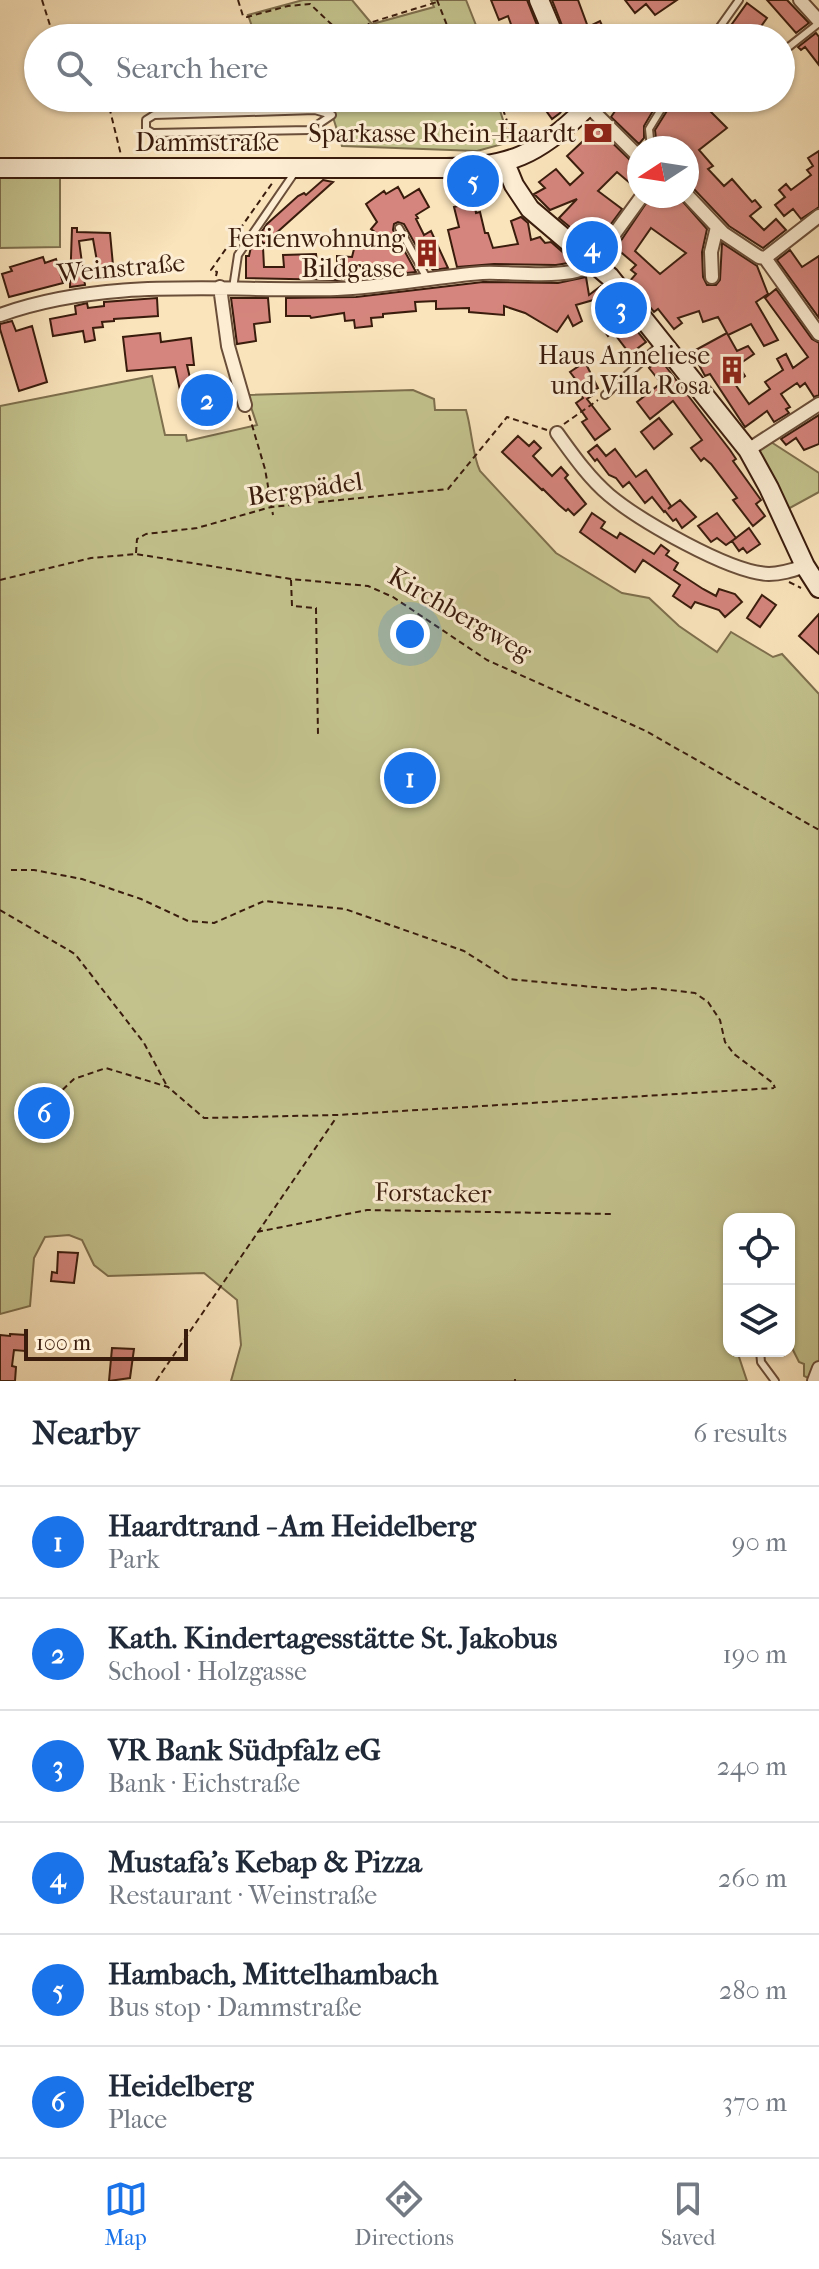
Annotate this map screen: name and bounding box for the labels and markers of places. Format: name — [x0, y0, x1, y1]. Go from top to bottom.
place label: Sparkasse Rhein-Haardt — [308, 118, 577, 149]
bank icon: Sparkasse Rhein-Haardt — [583, 118, 613, 148]
pin: 5 — [447, 151, 499, 211]
pin: 4 — [566, 217, 618, 277]
place label: Ferienwohnung Bildgasse — [227, 223, 406, 284]
building icon: Ferienwohnung Bildgasse — [412, 238, 442, 268]
pin: 3 — [595, 278, 647, 338]
place label: Haus Anneliese und Villa Rosa — [538, 340, 711, 401]
building icon: Haus Anneliese und Villa Rosa — [717, 355, 747, 385]
pin: 2 — [181, 370, 233, 430]
pin: 1 — [384, 748, 436, 808]
pin: 6 — [18, 1083, 70, 1143]

